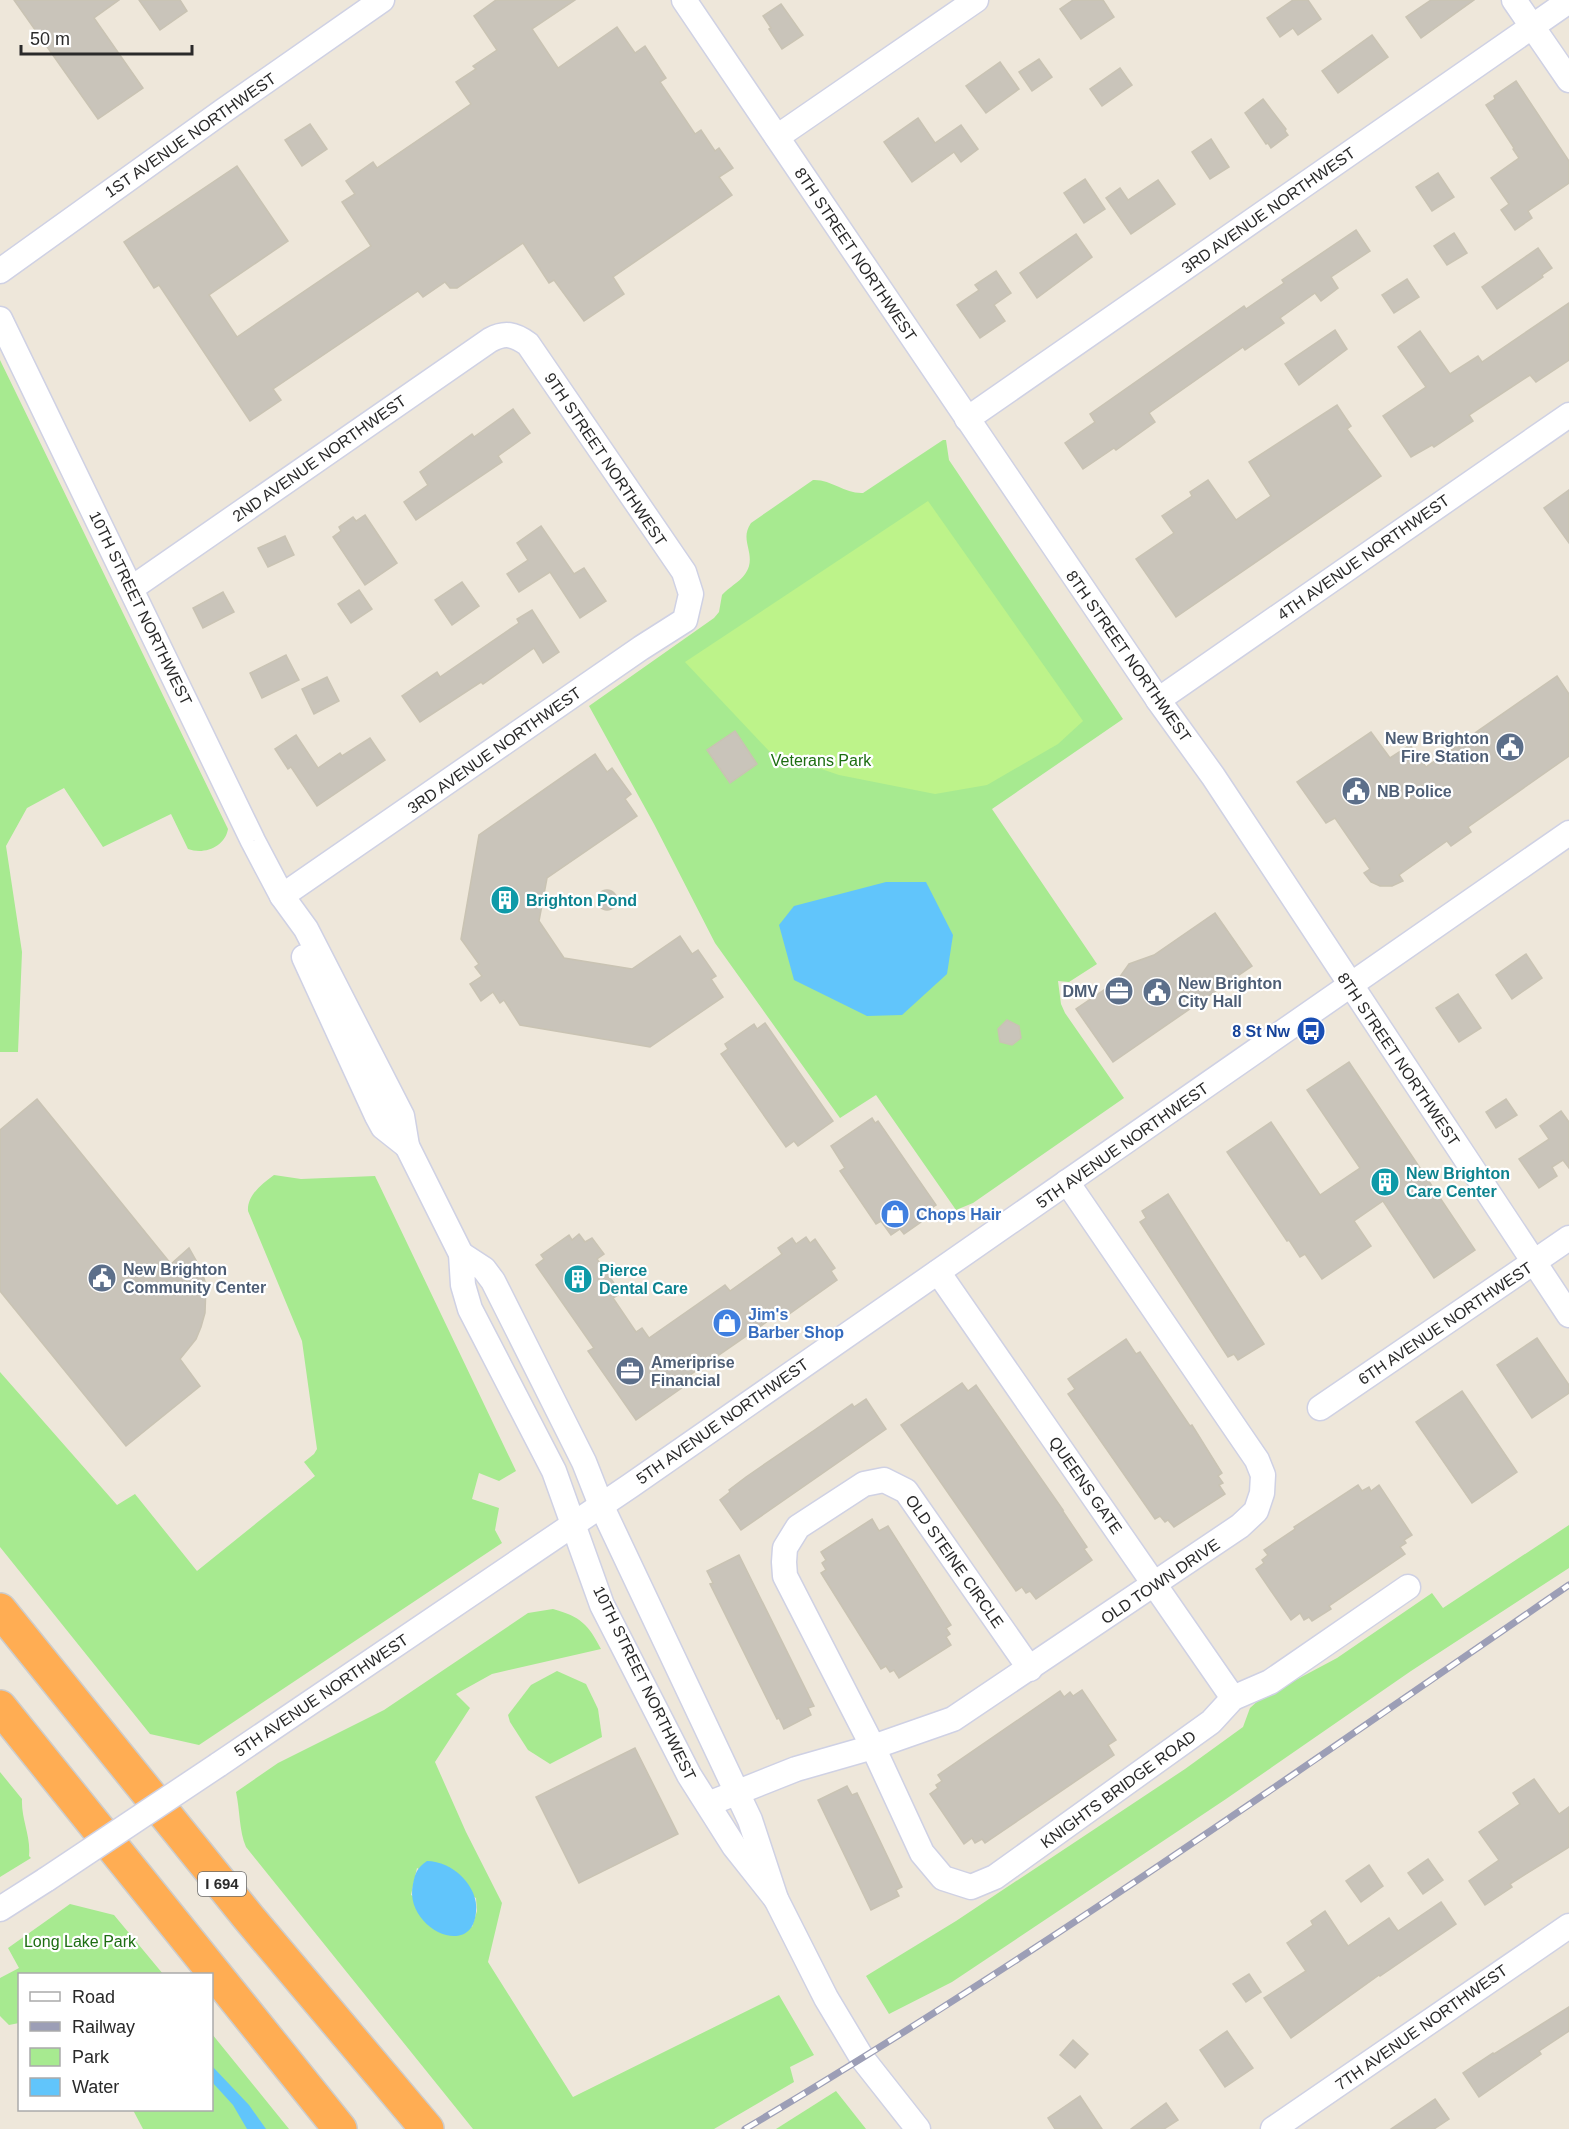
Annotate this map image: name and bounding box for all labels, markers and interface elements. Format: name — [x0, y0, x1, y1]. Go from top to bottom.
scale bar — [21, 18, 192, 56]
text: 50 m — [30, 29, 70, 49]
street label: 1ST AVENUE NORTHWEST — [102, 70, 279, 201]
street label: 3RD AVENUE NORTHWEST — [1178, 144, 1358, 277]
street label: 8TH STREET NORTHWEST — [791, 165, 920, 344]
street label: 9TH STREET NORTHWEST — [541, 370, 670, 549]
street label: 2ND AVENUE NORTHWEST — [229, 392, 409, 525]
street label: 4TH AVENUE NORTHWEST — [1274, 491, 1453, 623]
street label: 10TH STREET NORTHWEST — [86, 508, 195, 708]
street label: 8TH STREET NORTHWEST — [1063, 568, 1194, 745]
street label: 3RD AVENUE NORTHWEST — [404, 684, 584, 817]
place label: New Brighton Fire Station — [1385, 730, 1489, 765]
public building icon: New Brighton Fire Station — [1494, 731, 1526, 763]
park label: Veterans Park — [771, 752, 872, 769]
public building icon: NB Police — [1340, 775, 1372, 807]
place label: NB Police — [1377, 783, 1452, 800]
building icon: Brighton Pond — [489, 884, 521, 916]
place label: Brighton Pond — [526, 892, 637, 909]
street label: 8TH STREET NORTHWEST — [1334, 970, 1463, 1149]
office icon: DMV — [1103, 975, 1135, 1007]
place label: New Brighton City Hall — [1178, 975, 1282, 1010]
public building icon: New Brighton City Hall — [1141, 976, 1173, 1008]
place label: DMV — [1062, 983, 1098, 1000]
bus stop icon: 8 St Nw — [1295, 1015, 1327, 1047]
place label: 8 St Nw — [1232, 1023, 1291, 1040]
street label: 5TH AVENUE NORTHWEST — [1033, 1079, 1212, 1211]
place label: New Brighton Care Center — [1406, 1165, 1510, 1200]
building icon: New Brighton Care Center — [1369, 1166, 1401, 1198]
shop icon: Chops Hair — [879, 1198, 911, 1230]
place label: Chops Hair — [916, 1206, 1001, 1223]
street label: 6TH AVENUE NORTHWEST — [1355, 1259, 1535, 1388]
place label: New Brighton Community Center — [123, 1261, 266, 1296]
public building icon: New Brighton Community Center — [86, 1262, 118, 1294]
place label: Pierce Dental Care — [599, 1262, 688, 1297]
building icon: Pierce Dental Care — [562, 1263, 594, 1295]
place label: Jim's Barber Shop — [748, 1306, 844, 1341]
shop icon: Jim's Barber Shop — [711, 1307, 743, 1339]
place label: Ameriprise Financial — [651, 1354, 735, 1389]
office icon: Ameriprise Financial — [614, 1355, 646, 1387]
street label: 5TH AVENUE NORTHWEST — [633, 1355, 812, 1487]
street label: QUEENS GATE — [1046, 1434, 1125, 1537]
street label: OLD STEINE CIRCLE — [902, 1492, 1007, 1631]
street label: OLD TOWN DRIVE — [1098, 1536, 1223, 1627]
street label: 10TH STREET NORTHWEST — [590, 1583, 699, 1783]
street label: 5TH AVENUE NORTHWEST — [231, 1631, 411, 1760]
street label: KNIGHTS BRIDGE ROAD — [1037, 1727, 1199, 1851]
road number: I 694 — [198, 1872, 246, 1896]
park label: Long Lake Park — [24, 1933, 137, 1950]
street label: 7TH AVENUE NORTHWEST — [1332, 1961, 1511, 2093]
legend — [18, 1973, 213, 2111]
text: Road — [72, 1987, 115, 2007]
text: Railway — [72, 2017, 135, 2037]
text: Park — [72, 2047, 110, 2067]
text: Water — [72, 2077, 119, 2097]

